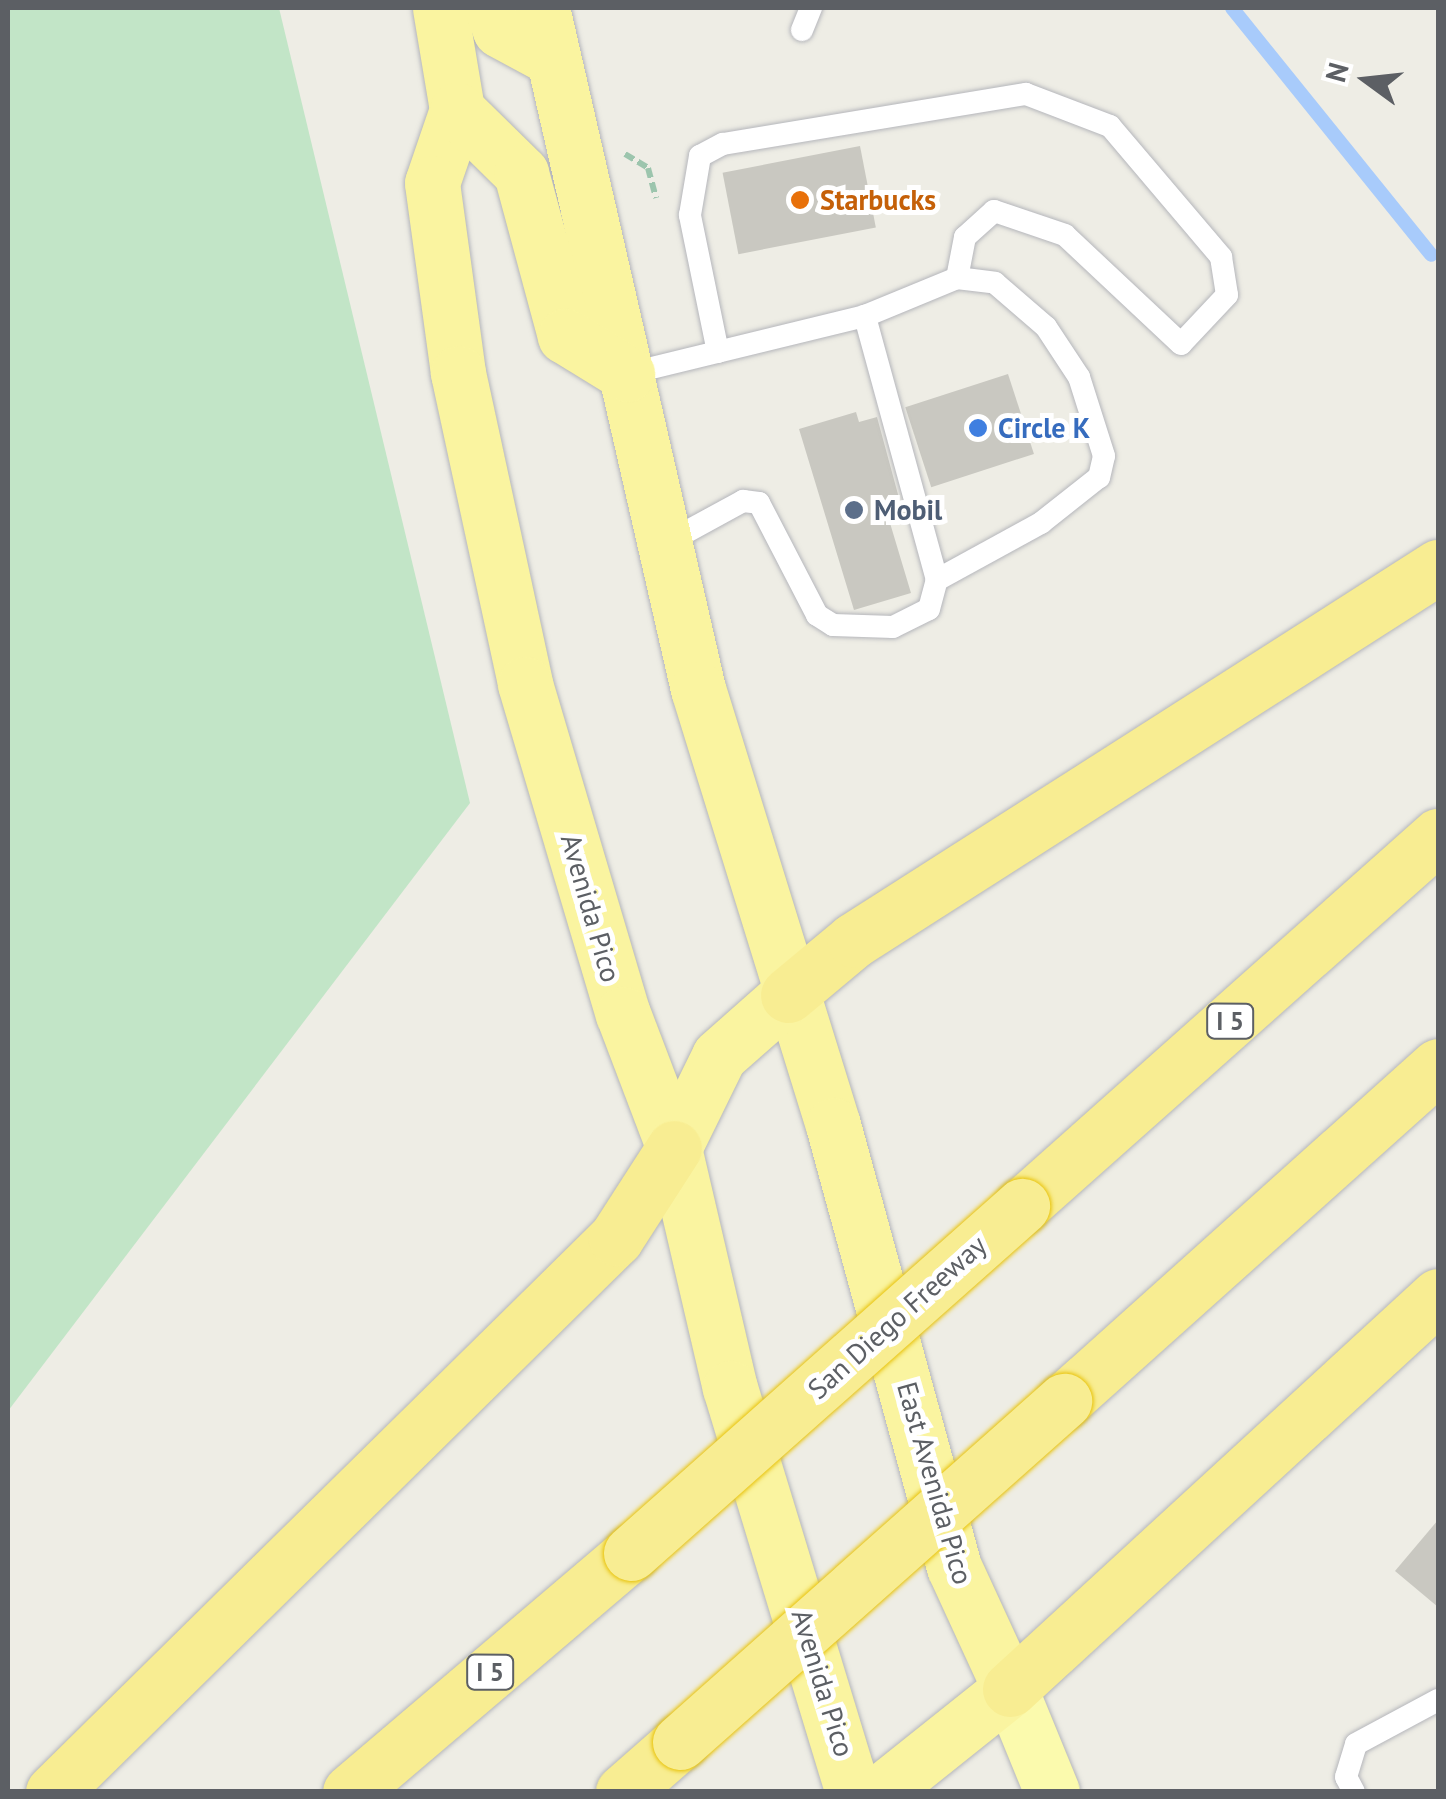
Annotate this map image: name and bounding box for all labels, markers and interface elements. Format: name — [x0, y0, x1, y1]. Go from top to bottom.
north arrow — [1316, 30, 1416, 130]
text: N — [1316, 58, 1357, 86]
place label: Starbucks — [820, 183, 936, 217]
marker: Starbucks — [789, 189, 811, 211]
place label: Circle K — [998, 411, 1090, 445]
marker: Circle K — [967, 417, 989, 439]
place label: Mobil — [874, 493, 942, 527]
marker: Mobil — [843, 499, 865, 521]
street label: Avenida Pico — [554, 830, 628, 986]
road number: I 5 — [1205, 1001, 1255, 1041]
street label: San Diego Freeway — [801, 1228, 993, 1406]
street label: East Avenida Pico — [890, 1378, 980, 1588]
street label: Avenida Pico — [785, 1605, 861, 1761]
road number: I 5 — [465, 1652, 515, 1692]

